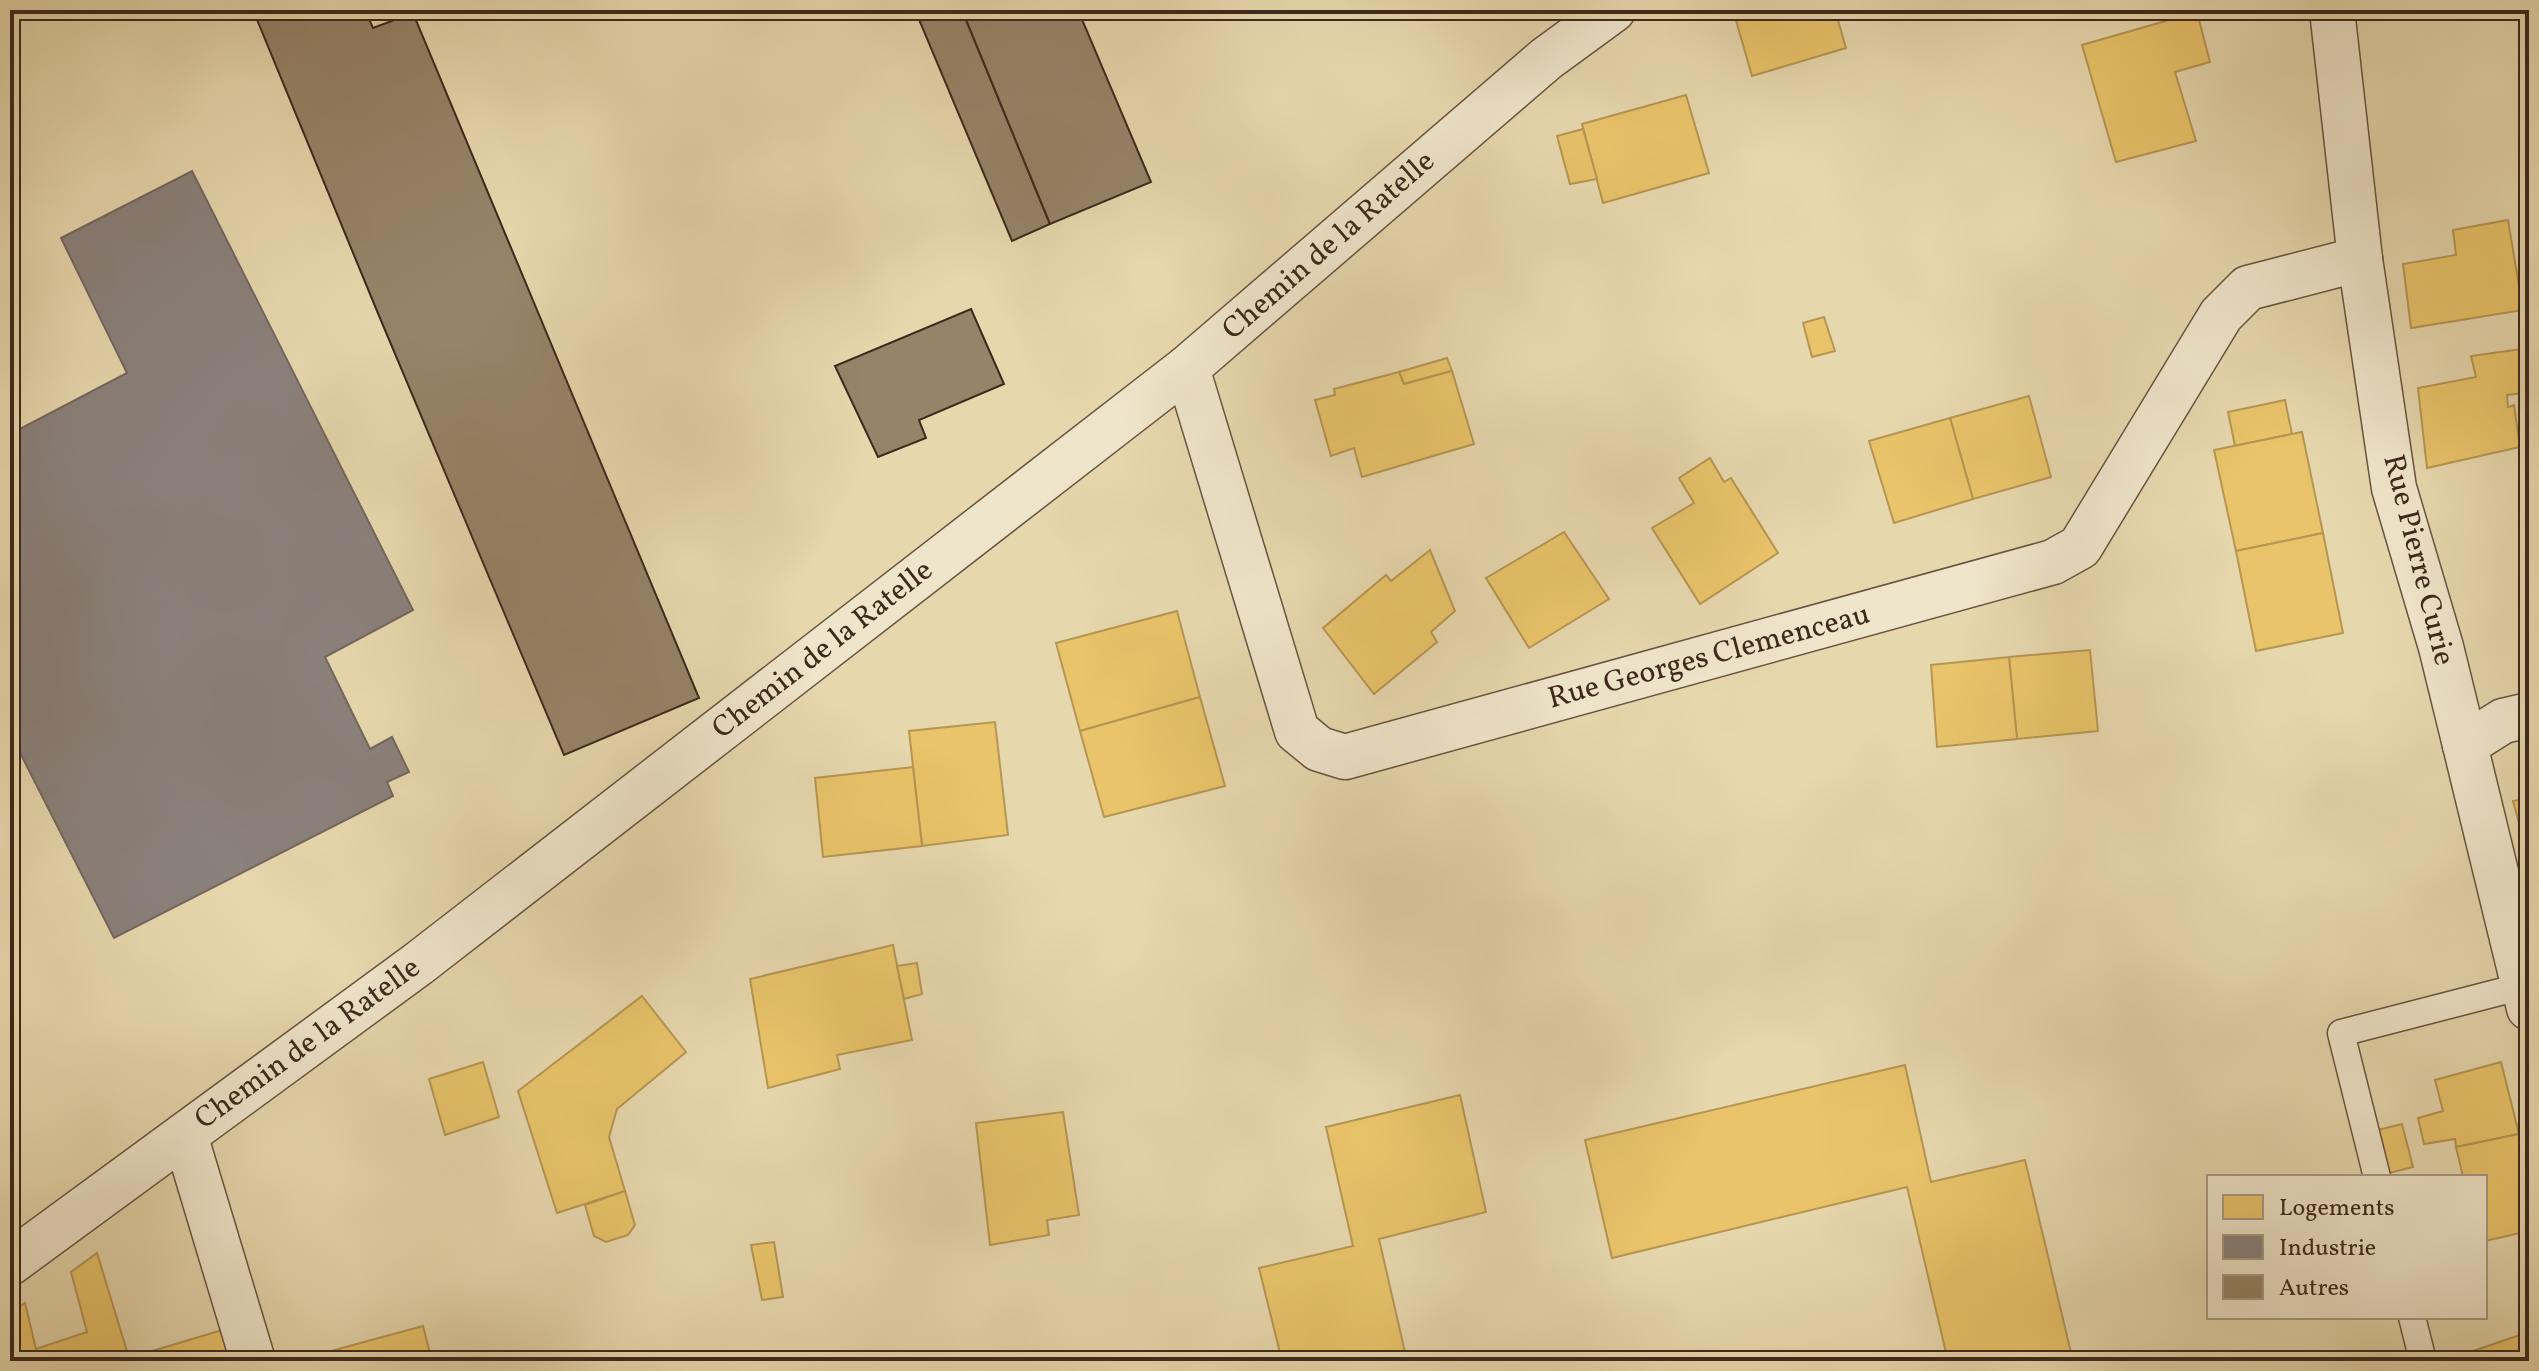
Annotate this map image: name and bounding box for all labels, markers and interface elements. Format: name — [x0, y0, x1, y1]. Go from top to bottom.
street label: Chemin de la Ratelle — [1213, 142, 1445, 350]
street label: Rue Pierre Curie — [2371, 450, 2465, 670]
street label: Chemin de la Ratelle — [704, 550, 942, 750]
street label: Rue Georges Clemenceau — [1543, 594, 1875, 720]
street label: Chemin de la Ratelle — [186, 948, 430, 1140]
legend — [2207, 1175, 2487, 1319]
text: Logements — [2279, 1192, 2395, 1226]
text: Industrie — [2279, 1232, 2376, 1266]
text: Autres — [2279, 1272, 2349, 1306]

